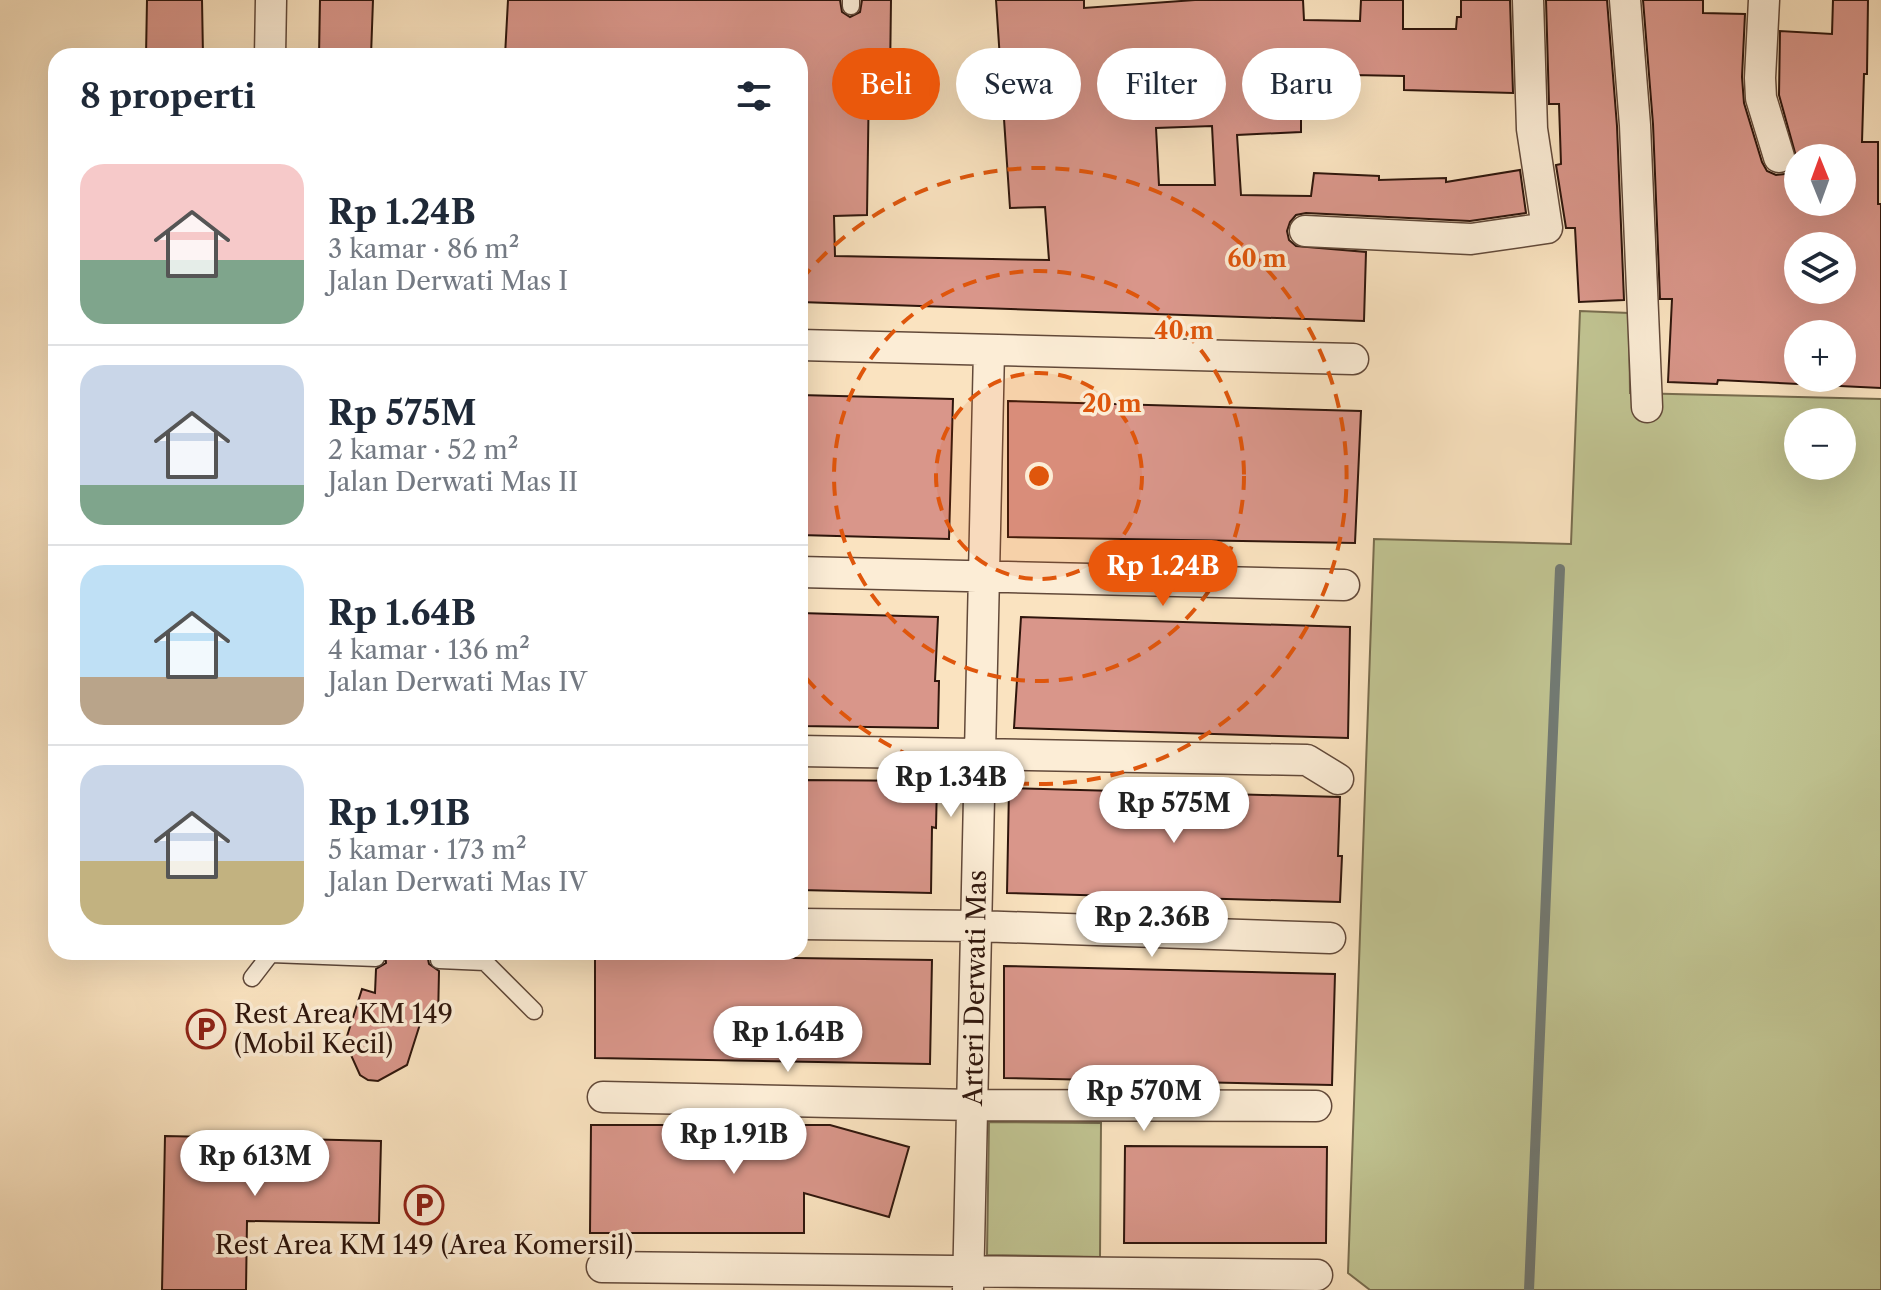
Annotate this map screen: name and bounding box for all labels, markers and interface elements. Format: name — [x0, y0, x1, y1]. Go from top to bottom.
chip: Beli — [832, 48, 940, 120]
chip: Sewa — [956, 48, 1081, 120]
chip: Filter — [1097, 48, 1226, 120]
chip: Baru — [1242, 48, 1361, 120]
icon: filters — [732, 74, 776, 118]
text: 8 properti — [80, 75, 256, 117]
north arrow — [1784, 144, 1856, 216]
map controls — [1784, 144, 1856, 480]
text: Rp 1.24B — [328, 191, 476, 233]
icon: home — [144, 196, 240, 292]
button: layers — [1784, 232, 1856, 304]
text: 3 kamar · 86 m² — [328, 233, 519, 265]
text: 60 m — [1227, 244, 1287, 273]
text: Jalan Derwati Mas I — [328, 265, 568, 297]
text: 40 m — [1154, 316, 1214, 345]
button: + — [1784, 320, 1856, 392]
text: 20 m — [1082, 389, 1142, 418]
text: Rp 575M — [328, 392, 477, 434]
icon: home — [144, 397, 240, 493]
button: − — [1784, 408, 1856, 480]
text: 2 kamar · 52 m² — [328, 434, 518, 466]
centre of rings — [1025, 462, 1053, 490]
text: Jalan Derwati Mas II — [328, 466, 578, 498]
pin: Rp 1.24B — [1080, 540, 1246, 608]
text: Rp 1.24B — [1107, 550, 1219, 582]
text: Rp 1.64B — [328, 592, 476, 634]
icon: home — [144, 597, 240, 693]
text: 4 kamar · 136 m² — [328, 634, 530, 666]
text: Jalan Derwati Mas IV — [328, 666, 587, 698]
pin: Rp 1.34B — [868, 751, 1034, 819]
text: Rp 1.34B — [895, 761, 1007, 793]
pin: Rp 575M — [1100, 777, 1248, 845]
text: Rp 575M — [1117, 787, 1231, 819]
text: Rp 1.91B — [328, 792, 470, 834]
icon: home — [144, 797, 240, 893]
text: 5 kamar · 173 m² — [328, 834, 527, 866]
text: Jalan Derwati Mas IV — [328, 866, 587, 898]
street label: Arteri Derwati Mas — [957, 870, 993, 1107]
pin: Rp 2.36B — [1069, 891, 1235, 959]
text: Rp 2.36B — [1094, 901, 1210, 933]
place label: Rest Area KM 149 (Mobil Kecil) — [234, 998, 453, 1060]
pin: Rp 1.64B — [705, 1006, 871, 1074]
parking icon: Rest Area KM 149 (Mobil Kecil) — [185, 1008, 227, 1050]
text: Rp 1.64B — [731, 1016, 845, 1048]
pin: Rp 570M — [1070, 1065, 1218, 1133]
text: Rp 570M — [1086, 1075, 1202, 1107]
pin: Rp 1.91B — [651, 1108, 817, 1176]
text: Rp 1.91B — [680, 1118, 788, 1150]
pin: Rp 613M — [181, 1130, 329, 1198]
text: Rp 613M — [198, 1140, 312, 1172]
parking icon: Rest Area KM 149 (Area Komersil) — [403, 1184, 445, 1226]
place label: Rest Area KM 149 (Area Komersil) — [215, 1229, 633, 1261]

